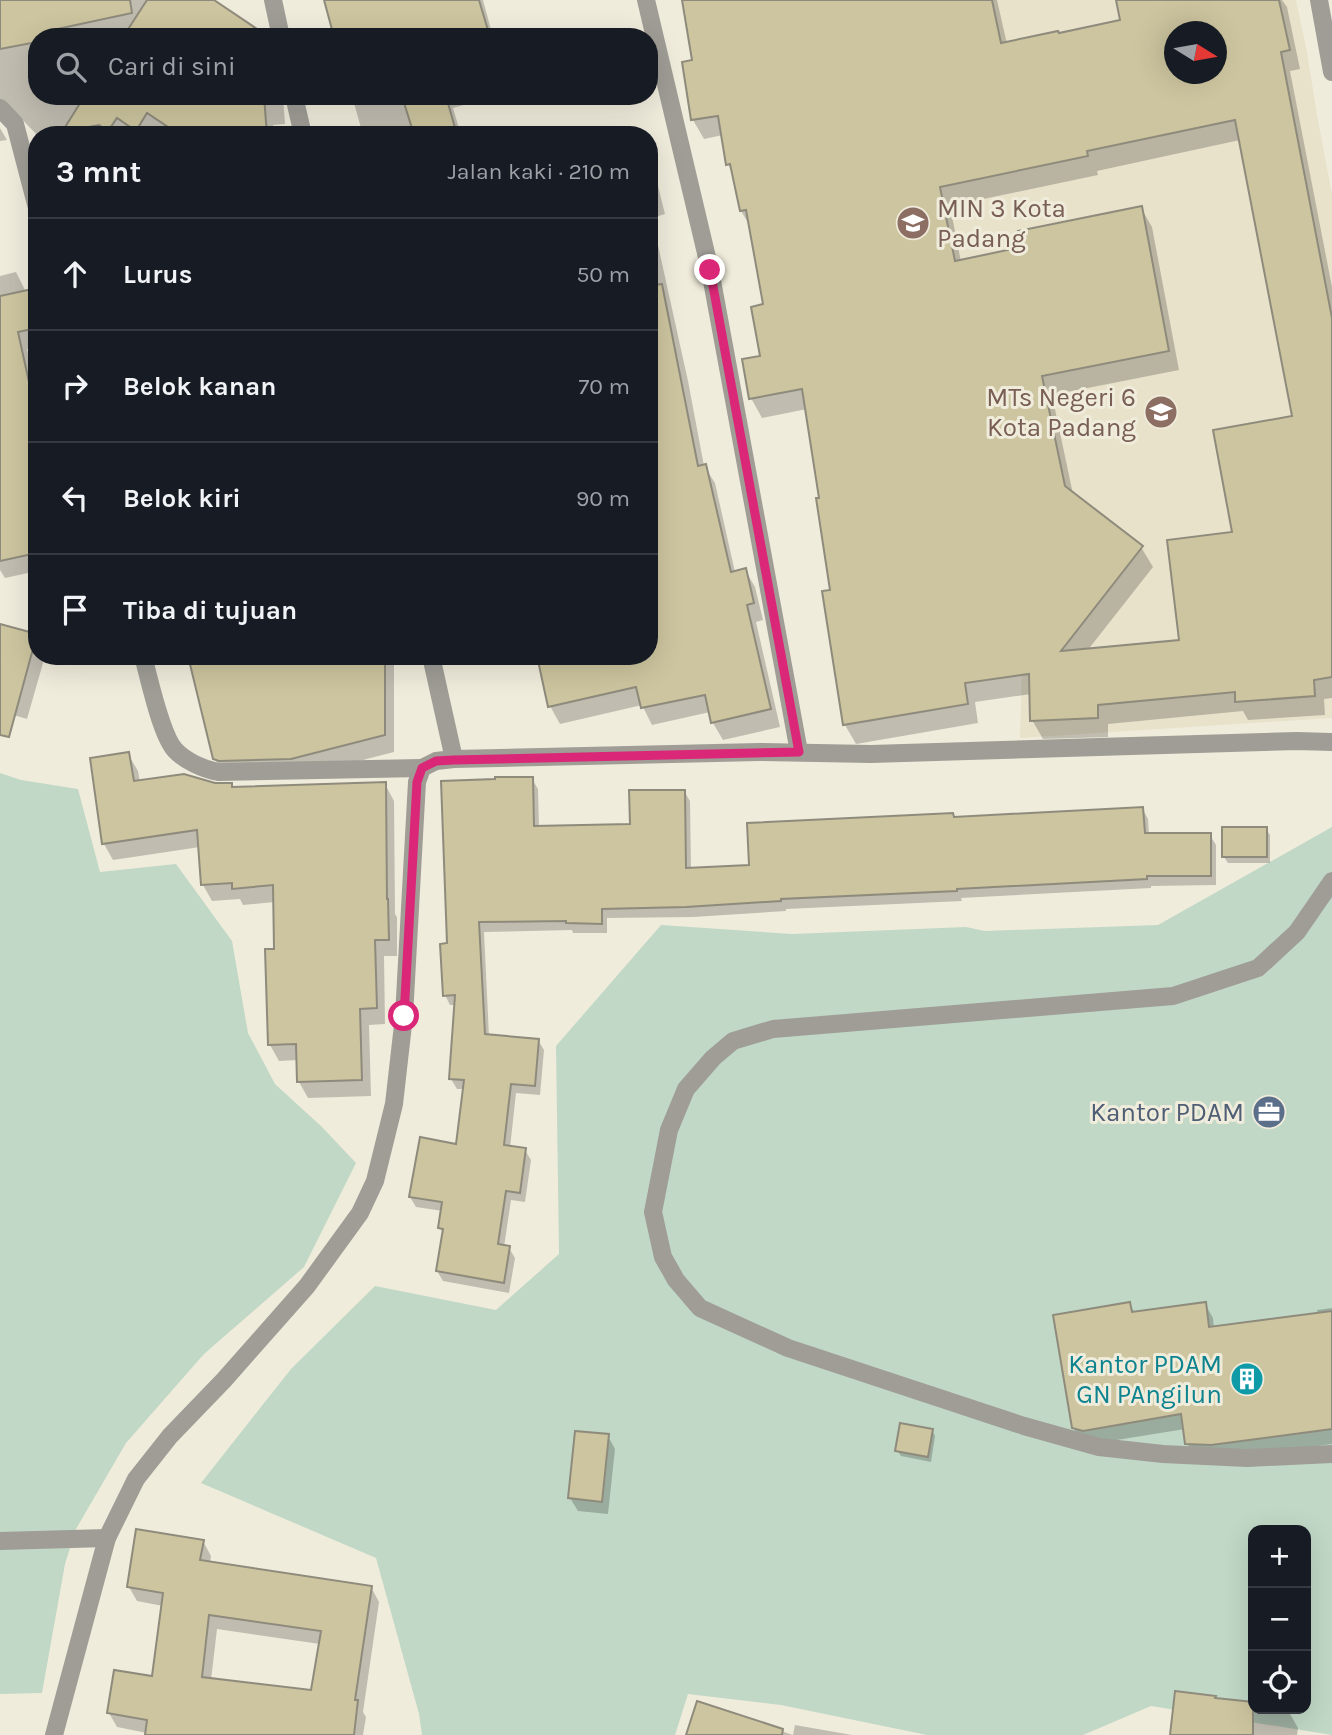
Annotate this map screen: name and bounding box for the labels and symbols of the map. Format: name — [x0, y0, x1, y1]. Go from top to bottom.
north arrow — [1164, 21, 1227, 84]
place label: MIN 3 Kota Padang — [937, 193, 1066, 254]
school or university icon: MIN 3 Kota Padang — [894, 204, 932, 242]
route end — [694, 254, 725, 285]
place label: MTs Negeri 6 Kota Padang — [986, 382, 1136, 443]
school or university icon: MTs Negeri 6 Kota Padang — [1142, 393, 1180, 431]
route start — [388, 1000, 419, 1031]
office icon: Kantor PDAM — [1250, 1093, 1288, 1131]
place label: Kantor PDAM — [1090, 1097, 1244, 1128]
place label: Kantor PDAM GN PAngilun — [1068, 1349, 1222, 1410]
building icon: Kantor PDAM GN PAngilun — [1228, 1360, 1266, 1398]

